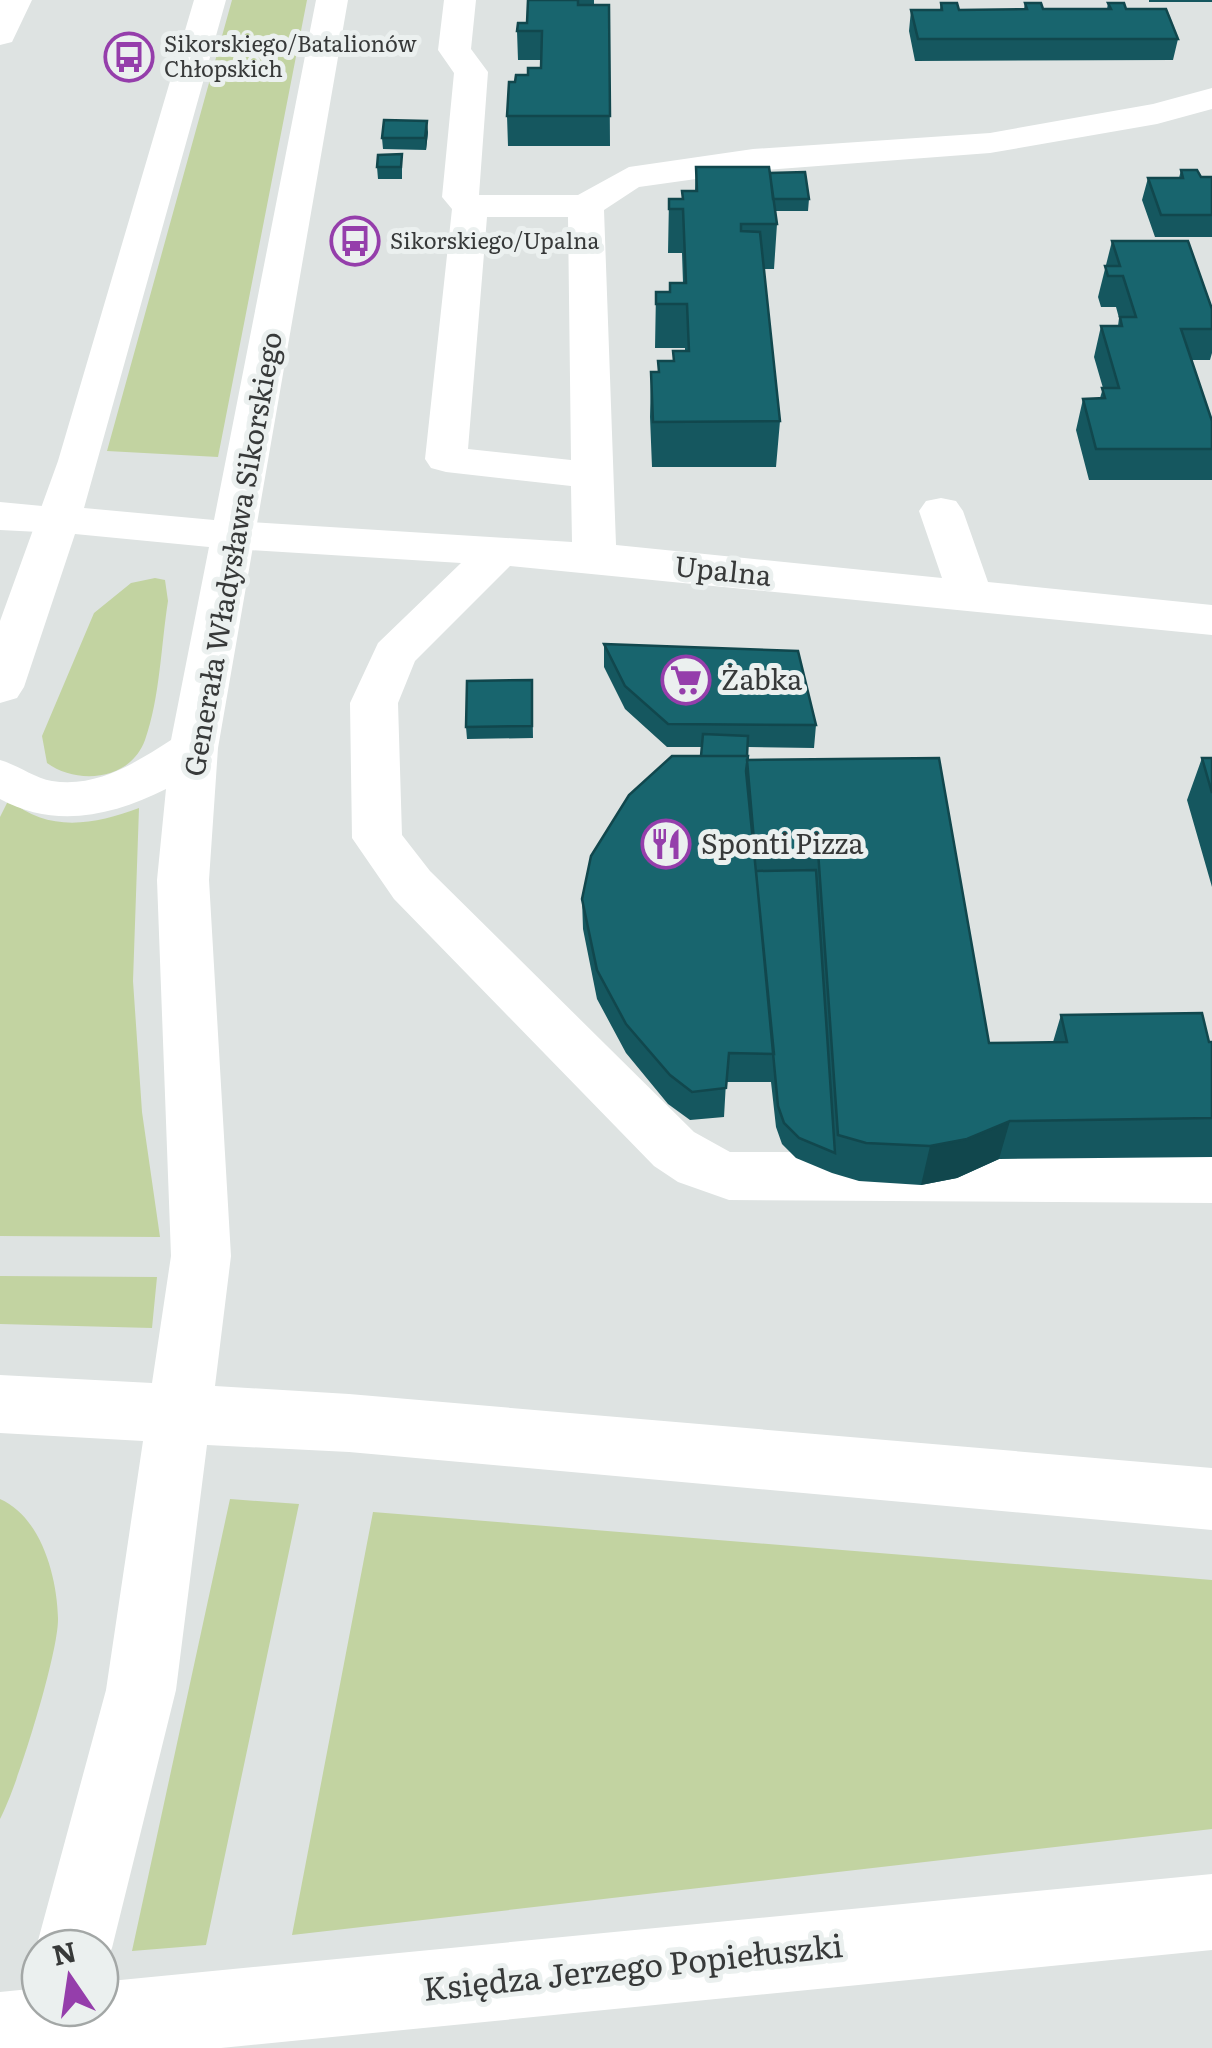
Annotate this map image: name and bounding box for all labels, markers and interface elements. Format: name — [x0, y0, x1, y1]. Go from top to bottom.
place label: Sikorskiego/Batalionów Chłopskich — [164, 26, 417, 84]
bus stop icon: Sikorskiego/Batalionów Chłopskich — [103, 31, 155, 83]
bus stop icon: Sikorskiego/Upalna — [329, 215, 381, 267]
place label: Sikorskiego/Upalna — [390, 223, 600, 256]
street label: Generała Władysława Sikorskiego — [171, 328, 291, 779]
street label: Upalna — [673, 543, 774, 595]
supermarket icon: Żabka — [660, 654, 712, 706]
place label: Żabka — [721, 657, 802, 699]
restaurant icon: Sponti Pizza — [640, 818, 692, 870]
place label: Sponti Pizza — [701, 821, 864, 863]
street label: Księdza Jerzego Popiełuszki — [420, 1919, 845, 2011]
north arrow — [20, 1928, 120, 2028]
text: N — [48, 1929, 80, 1975]

